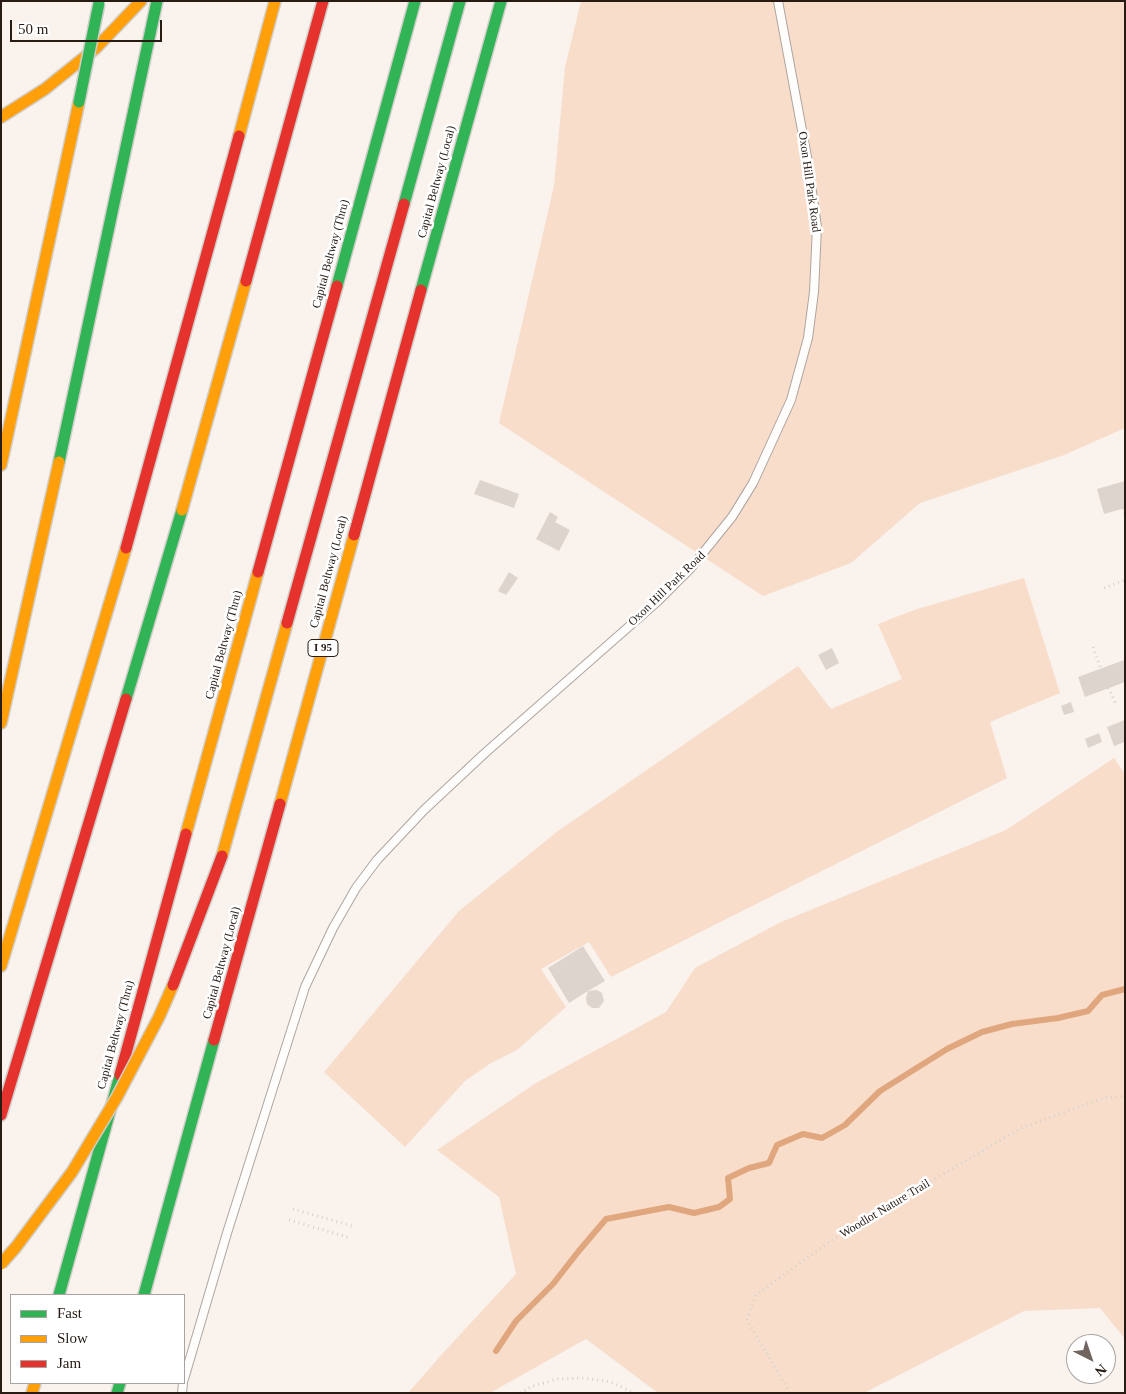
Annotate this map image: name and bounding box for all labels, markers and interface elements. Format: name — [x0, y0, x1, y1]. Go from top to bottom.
scale bar — [12, 10, 165, 42]
text: 50 m — [18, 21, 48, 37]
street label: Capital Beltway (Local) — [415, 124, 459, 240]
street label: Oxon Hill Park Road — [795, 131, 823, 233]
street label: Capital Beltway (Thru) — [310, 198, 352, 310]
street label: Capital Beltway (Local) — [307, 514, 351, 630]
street label: Oxon Hill Park Road — [625, 549, 709, 629]
street label: Capital Beltway (Thru) — [203, 589, 245, 701]
road number: I 95 — [308, 640, 338, 656]
street label: Capital Beltway (Local) — [200, 905, 244, 1021]
street label: Capital Beltway (Thru) — [95, 979, 137, 1091]
street label: Woodlot Nature Trail — [837, 1176, 933, 1242]
legend — [10, 1294, 185, 1384]
text: Fast — [57, 1305, 82, 1321]
text: Slow — [57, 1330, 88, 1346]
north arrow — [1066, 1334, 1116, 1384]
text: Jam — [57, 1355, 81, 1371]
text: N — [1092, 1361, 1109, 1379]

